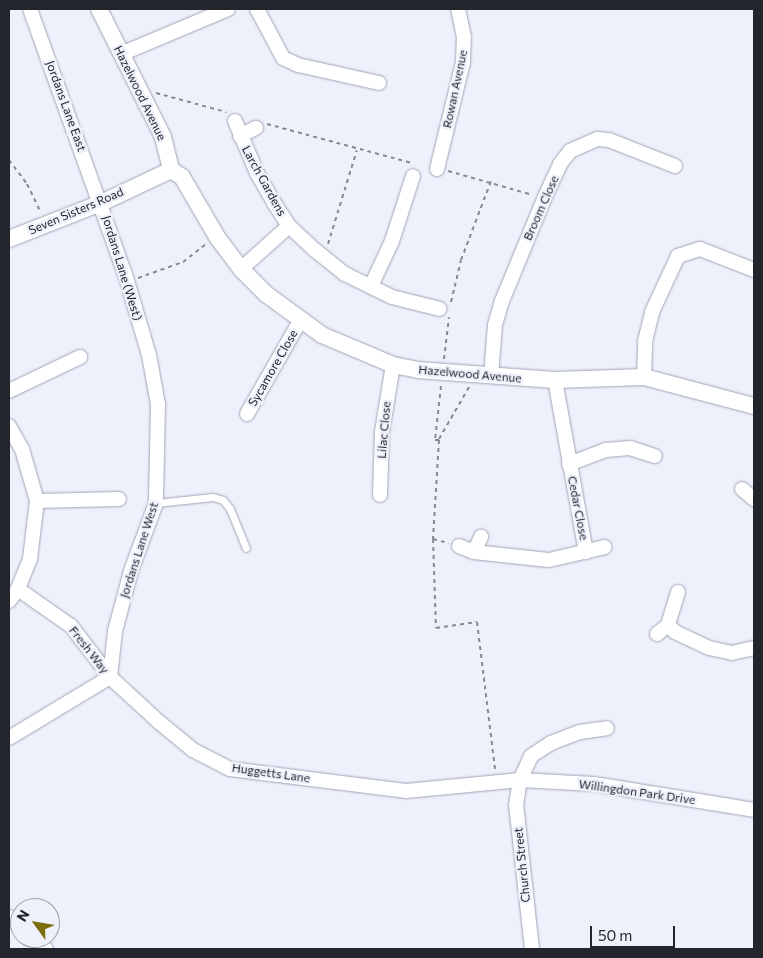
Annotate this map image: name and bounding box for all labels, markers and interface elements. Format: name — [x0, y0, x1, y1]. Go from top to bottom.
street label: Hazelwood Avenue — [111, 43, 169, 143]
street label: Rowan Avenue — [440, 49, 470, 129]
street label: Jordans Lane East — [43, 59, 89, 153]
street label: Larch Gardens — [239, 143, 289, 219]
street label: Broom Close — [520, 173, 562, 243]
street label: Seven Sisters Road — [26, 184, 126, 238]
street label: Jordans Lane (West) — [99, 214, 145, 322]
street label: Sycamore Close — [245, 327, 301, 409]
street label: Hazelwood Avenue — [418, 362, 522, 386]
street label: Lilac Close — [374, 401, 394, 459]
street label: Cedar Close — [565, 475, 591, 541]
street label: Jordans Lane West — [117, 500, 161, 600]
street label: Fresh Way — [66, 623, 112, 677]
street label: Huggetts Lane — [231, 760, 311, 786]
street label: Willingdon Park Drive — [578, 777, 696, 807]
street label: Church Street — [511, 827, 533, 903]
north arrow — [10, 898, 60, 948]
text: N — [13, 906, 33, 924]
scale bar — [593, 916, 678, 948]
text: 50 m — [598, 926, 632, 944]

